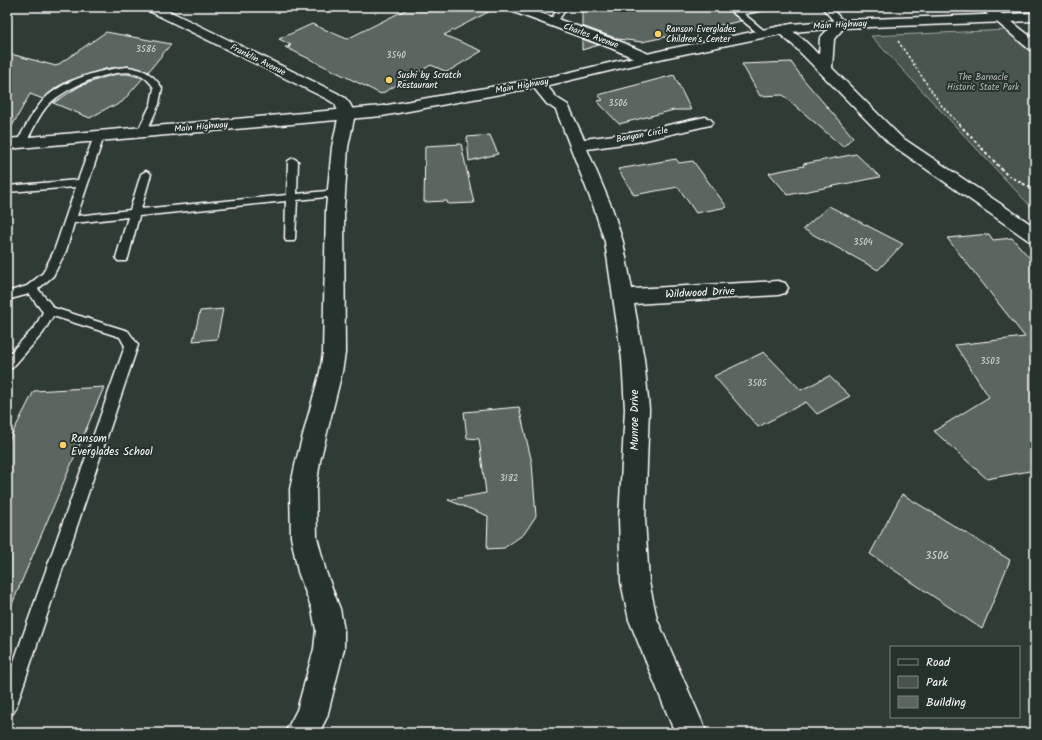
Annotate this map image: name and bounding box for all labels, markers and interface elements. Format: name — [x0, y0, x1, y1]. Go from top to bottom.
street label: Main Highway — [813, 16, 868, 34]
street label: Charles Avenue — [561, 19, 621, 53]
place label: Ranson Everglades Children's Center — [666, 22, 736, 47]
marker: Ranson Everglades Children's Center — [653, 29, 663, 39]
street label: Franklin Avenue — [228, 40, 288, 80]
house number: 3586 — [136, 42, 156, 57]
house number: 3540 — [386, 48, 406, 63]
place label: Sushi by Scratch Restaurant — [397, 68, 462, 93]
park label: The Barnacle Historic State Park — [947, 70, 1020, 95]
street label: Main Highway — [494, 74, 550, 98]
marker: Sushi by Scratch Restaurant — [384, 75, 394, 85]
house number: 3506 — [608, 96, 628, 111]
street label: Main Highway — [174, 117, 229, 137]
street label: Banyan Circle — [615, 123, 669, 147]
house number: 3504 — [853, 235, 873, 250]
street label: Wildwood Drive — [665, 282, 735, 304]
house number: 3503 — [980, 354, 1000, 369]
house number: 3505 — [747, 376, 768, 391]
street label: Munroe Drive — [626, 390, 644, 450]
place label: Ransom Everglades School — [71, 430, 153, 461]
marker: Ransom Everglades School — [58, 440, 68, 450]
house number: 3182 — [500, 471, 518, 486]
house number: 3506 — [925, 547, 949, 565]
legend — [890, 646, 1020, 718]
text: Road — [926, 653, 951, 672]
text: Park — [926, 673, 948, 692]
text: Building — [926, 693, 966, 712]

